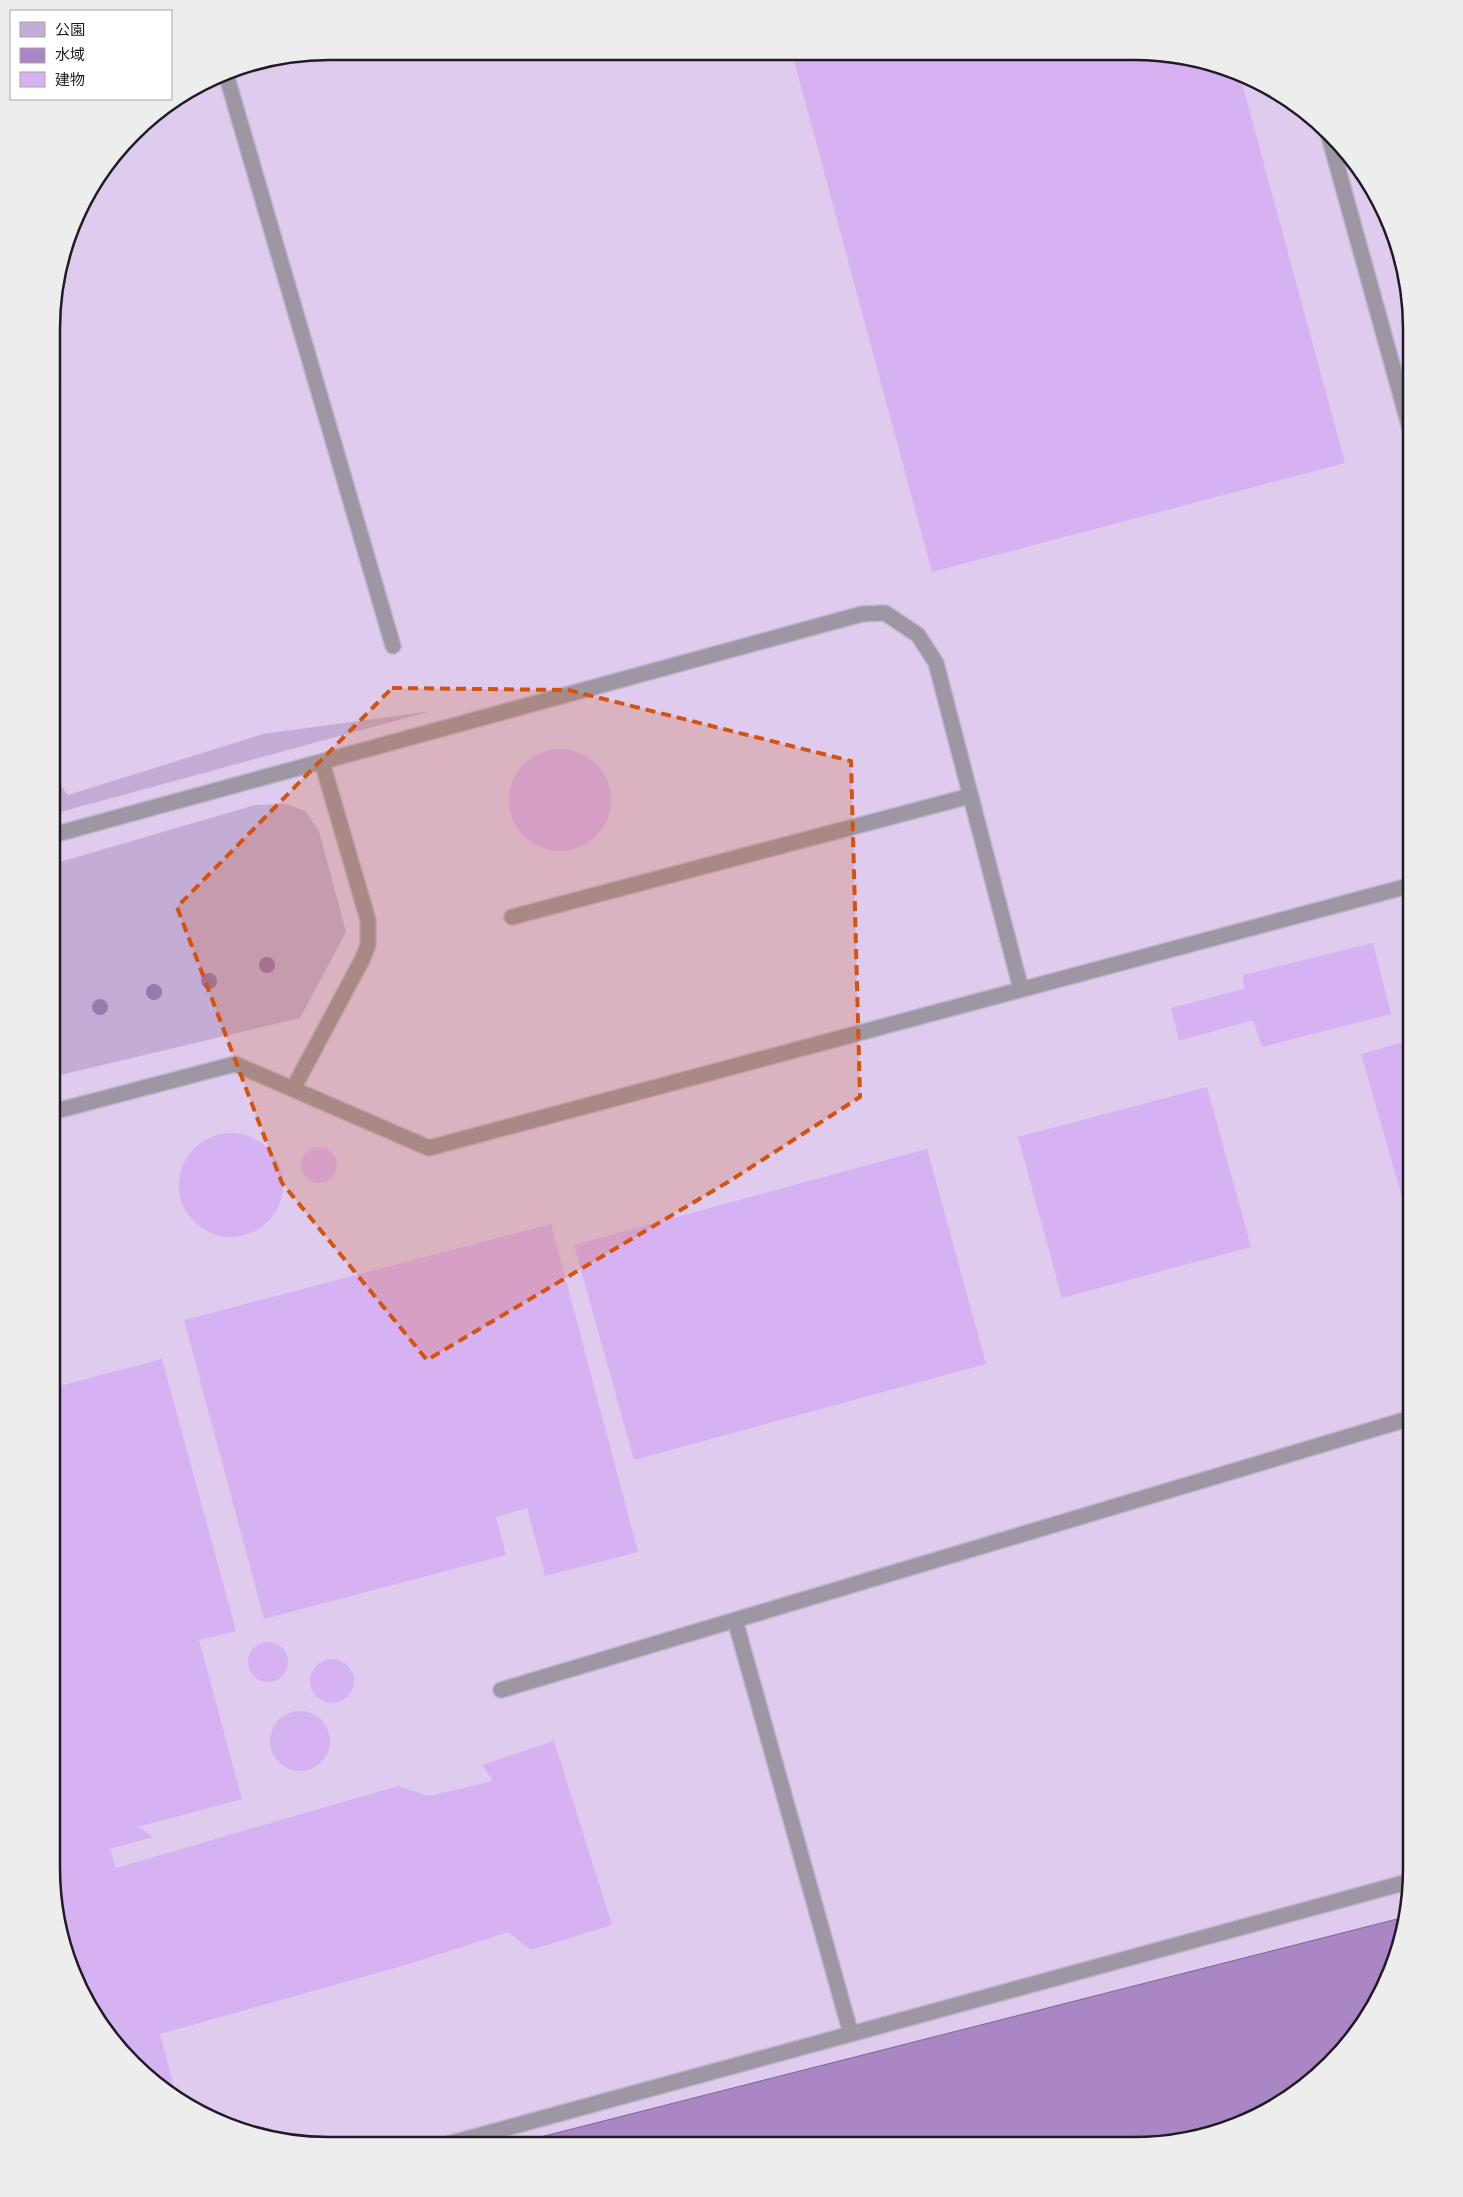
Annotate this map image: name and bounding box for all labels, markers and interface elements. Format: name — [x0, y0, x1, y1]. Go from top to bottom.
legend — [10, 10, 172, 100]
text: 公園 — [55, 20, 85, 40]
text: 水域 — [55, 45, 85, 65]
text: 建物 — [55, 70, 85, 90]

